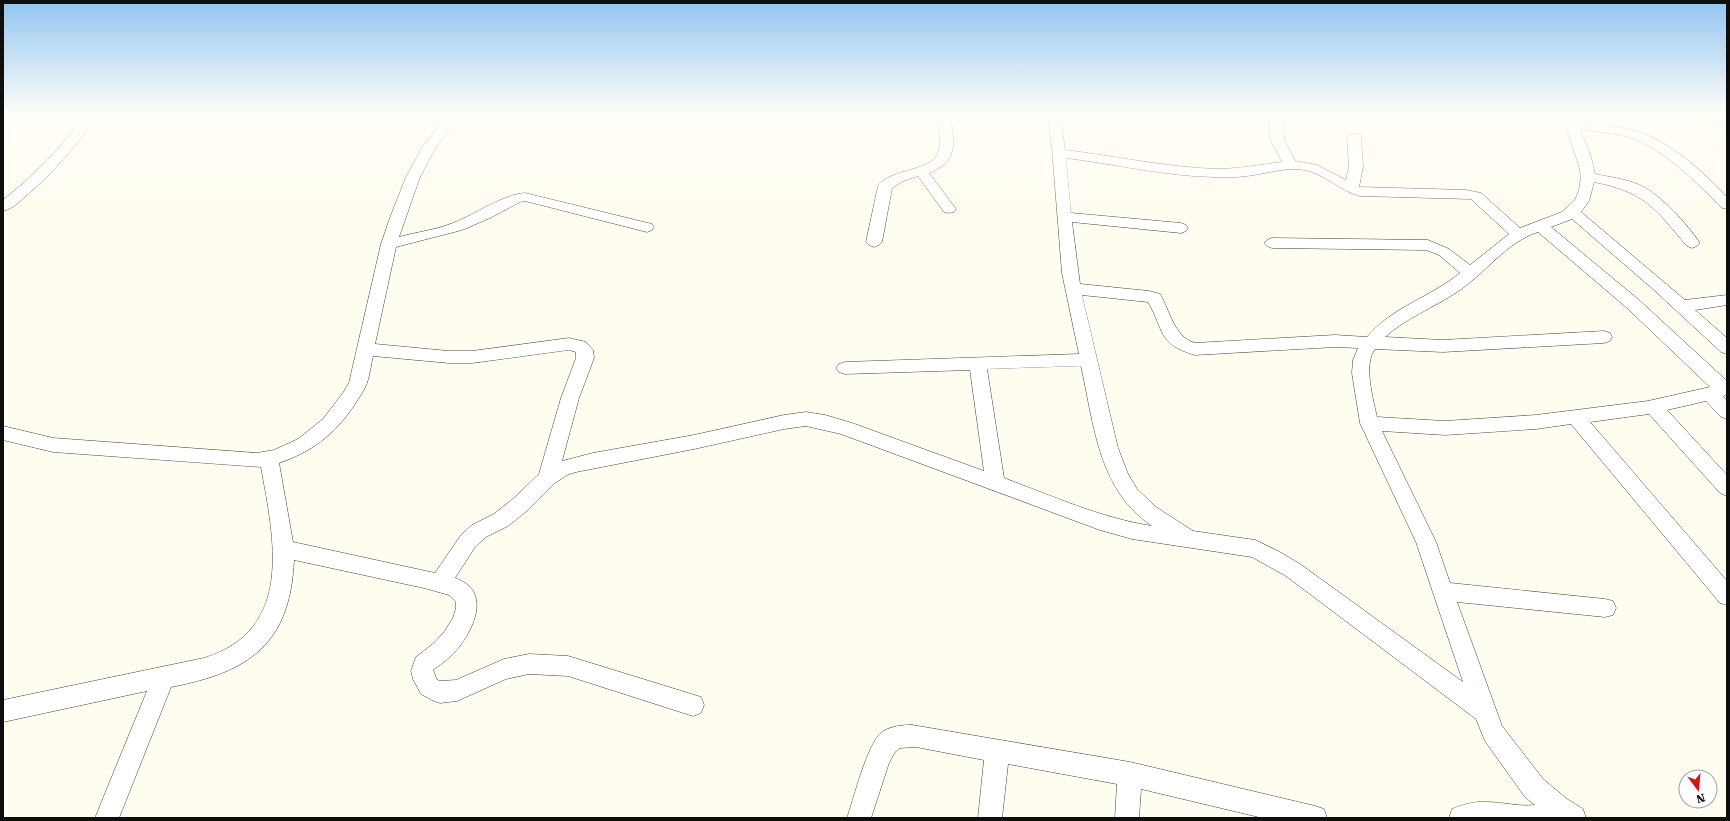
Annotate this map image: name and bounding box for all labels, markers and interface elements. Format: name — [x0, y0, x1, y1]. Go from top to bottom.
north arrow — [1678, 769, 1718, 809]
text: N — [1694, 791, 1706, 806]

